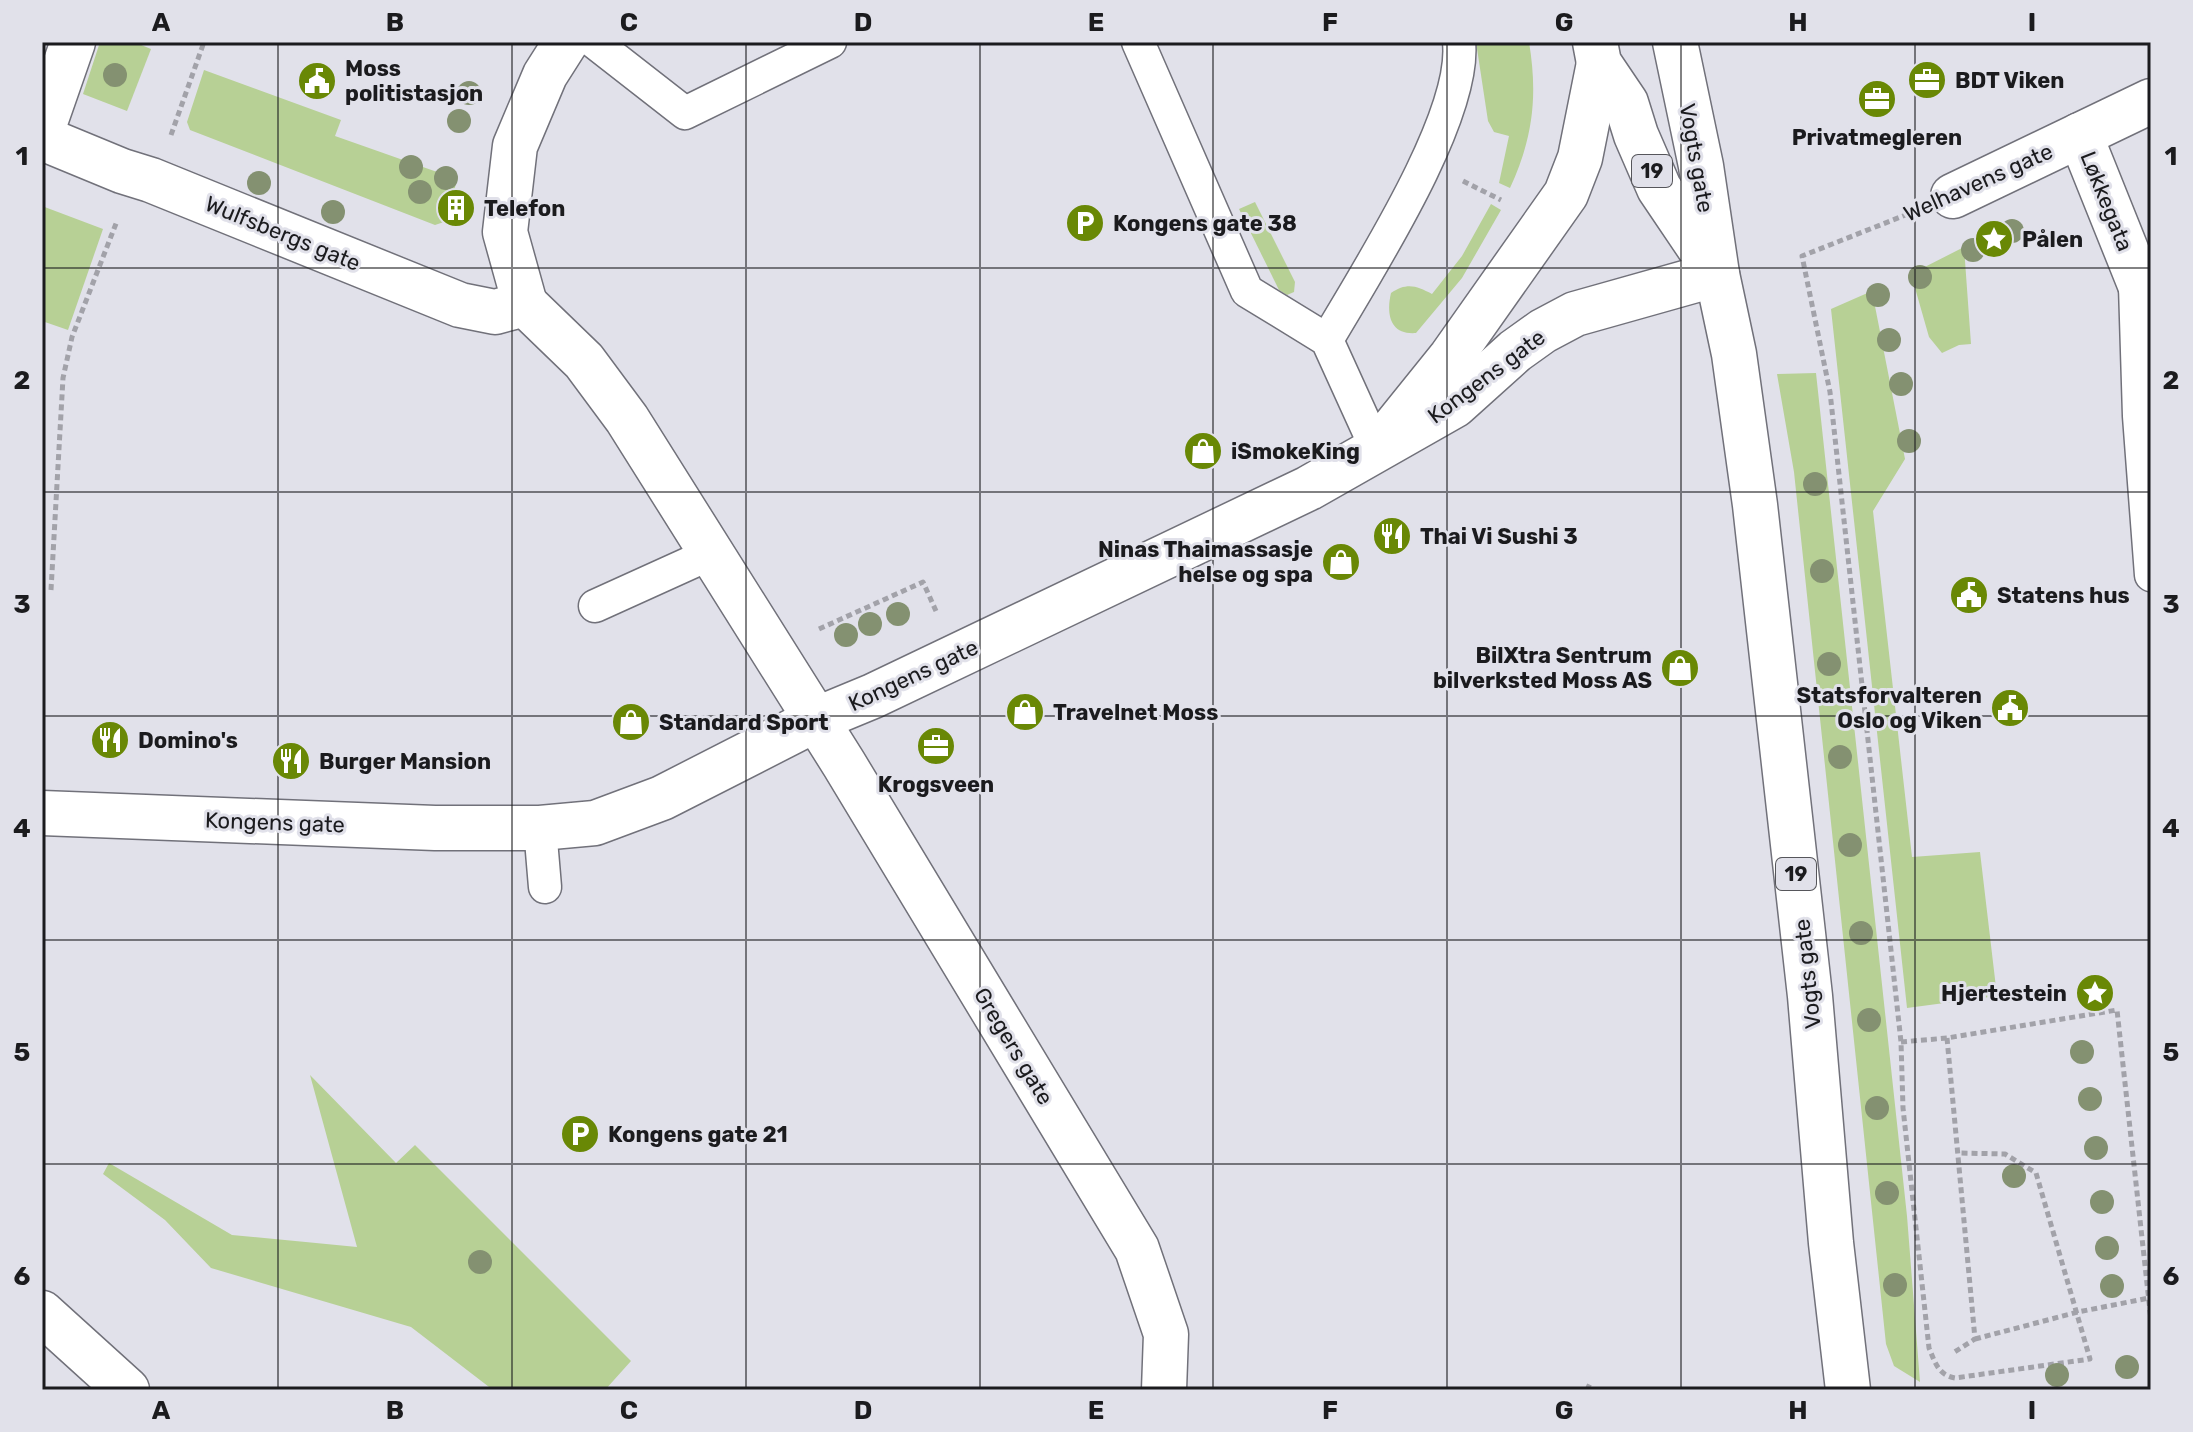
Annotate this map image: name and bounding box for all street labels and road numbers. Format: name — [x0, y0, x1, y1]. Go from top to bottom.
street label: Vogts gate — [1674, 101, 1719, 215]
street label: Welhavens gate — [1899, 138, 2057, 227]
street label: Løkkegata — [2074, 147, 2139, 255]
road number: 19 — [1632, 155, 1672, 187]
street label: Wulfsbergs gate — [201, 190, 364, 277]
street label: Kongens gate — [1422, 323, 1550, 429]
street label: Kongens gate — [844, 634, 982, 717]
street label: Kongens gate — [205, 807, 345, 838]
road number: 19 — [1776, 858, 1816, 890]
street label: Vogts gate — [1788, 918, 1827, 1030]
street label: Gregers gate — [968, 983, 1059, 1110]

